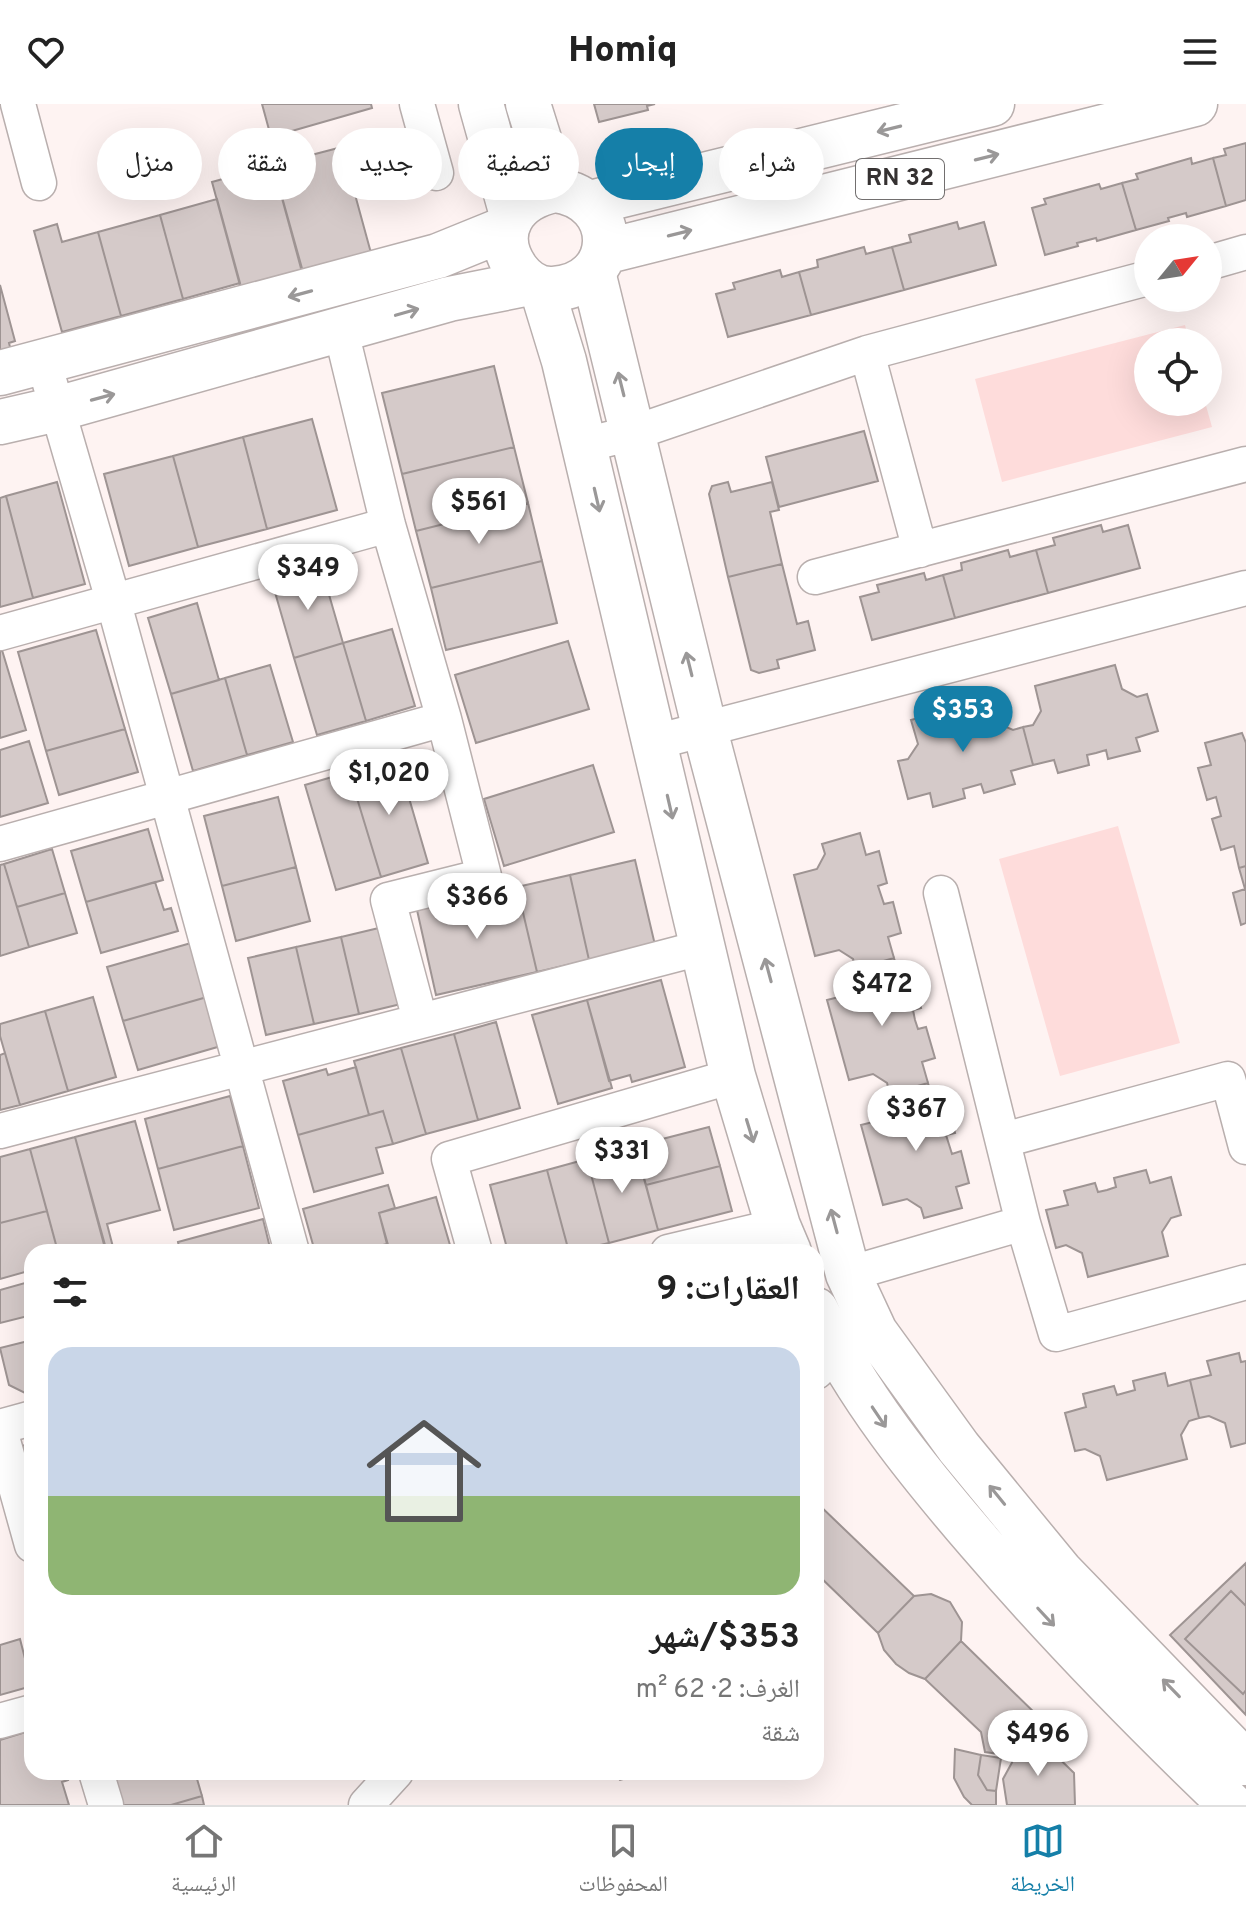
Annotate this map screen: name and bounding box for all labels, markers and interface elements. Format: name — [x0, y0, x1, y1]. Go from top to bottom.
text: Homiq — [568, 29, 678, 75]
icon: heart — [24, 30, 68, 74]
icon: menu — [1178, 30, 1222, 74]
one-way arrow — [876, 123, 902, 138]
chip: منزل — [97, 128, 202, 200]
chip: شقة — [218, 128, 316, 200]
chip: جديد — [332, 128, 442, 200]
chip: تصفية — [458, 128, 579, 200]
chip: إيجار — [595, 128, 703, 200]
chip: شراء — [719, 128, 824, 200]
one-way arrow — [973, 149, 999, 164]
road number: RN 32 — [856, 159, 944, 199]
north arrow — [1134, 224, 1222, 312]
map controls — [1134, 224, 1222, 416]
one-way arrow — [666, 225, 692, 240]
one-way arrow — [287, 287, 313, 302]
one-way arrow — [394, 304, 420, 319]
button: locate — [1134, 328, 1222, 416]
one-way arrow — [613, 371, 628, 397]
one-way arrow — [89, 388, 115, 403]
pin: $561 — [432, 478, 526, 546]
text: $561 — [450, 487, 508, 520]
one-way arrow — [590, 487, 605, 512]
pin: $349 — [261, 544, 355, 612]
text: $349 — [276, 553, 340, 586]
one-way arrow — [681, 651, 696, 677]
pin: $353 — [916, 686, 1010, 754]
text: $353 — [932, 695, 994, 728]
pin: $1,020 — [324, 749, 454, 817]
text: $1,020 — [348, 758, 430, 791]
one-way arrow — [664, 794, 679, 820]
pin: $366 — [430, 873, 524, 941]
text: $366 — [445, 882, 509, 915]
one-way arrow — [760, 957, 775, 983]
pin: $472 — [835, 960, 929, 1028]
text: $472 — [851, 969, 913, 1002]
pin: $367 — [869, 1085, 963, 1153]
text: $367 — [885, 1094, 947, 1127]
one-way arrow — [743, 1118, 758, 1143]
pin: $331 — [575, 1127, 669, 1195]
text: $331 — [593, 1136, 651, 1169]
one-way arrow — [826, 1209, 841, 1235]
text: العقارات: 9 — [656, 1269, 800, 1312]
icon: filters — [48, 1270, 92, 1314]
icon: home — [352, 1399, 496, 1543]
one-way arrow — [871, 1406, 887, 1428]
one-way arrow — [988, 1485, 1006, 1506]
one-way arrow — [1037, 1606, 1055, 1626]
text: $353/شهر — [649, 1617, 800, 1660]
text: الغرف: 2 · 62 m² — [636, 1674, 800, 1707]
one-way arrow — [1162, 1678, 1181, 1698]
pin: $496 — [991, 1710, 1085, 1778]
text: شقة — [761, 1718, 800, 1751]
text: $496 — [1006, 1719, 1070, 1752]
tab: الرئيسية — [171, 1819, 236, 1905]
tab: المحفوظات — [578, 1819, 668, 1905]
tab: الخريطة — [1010, 1819, 1075, 1905]

